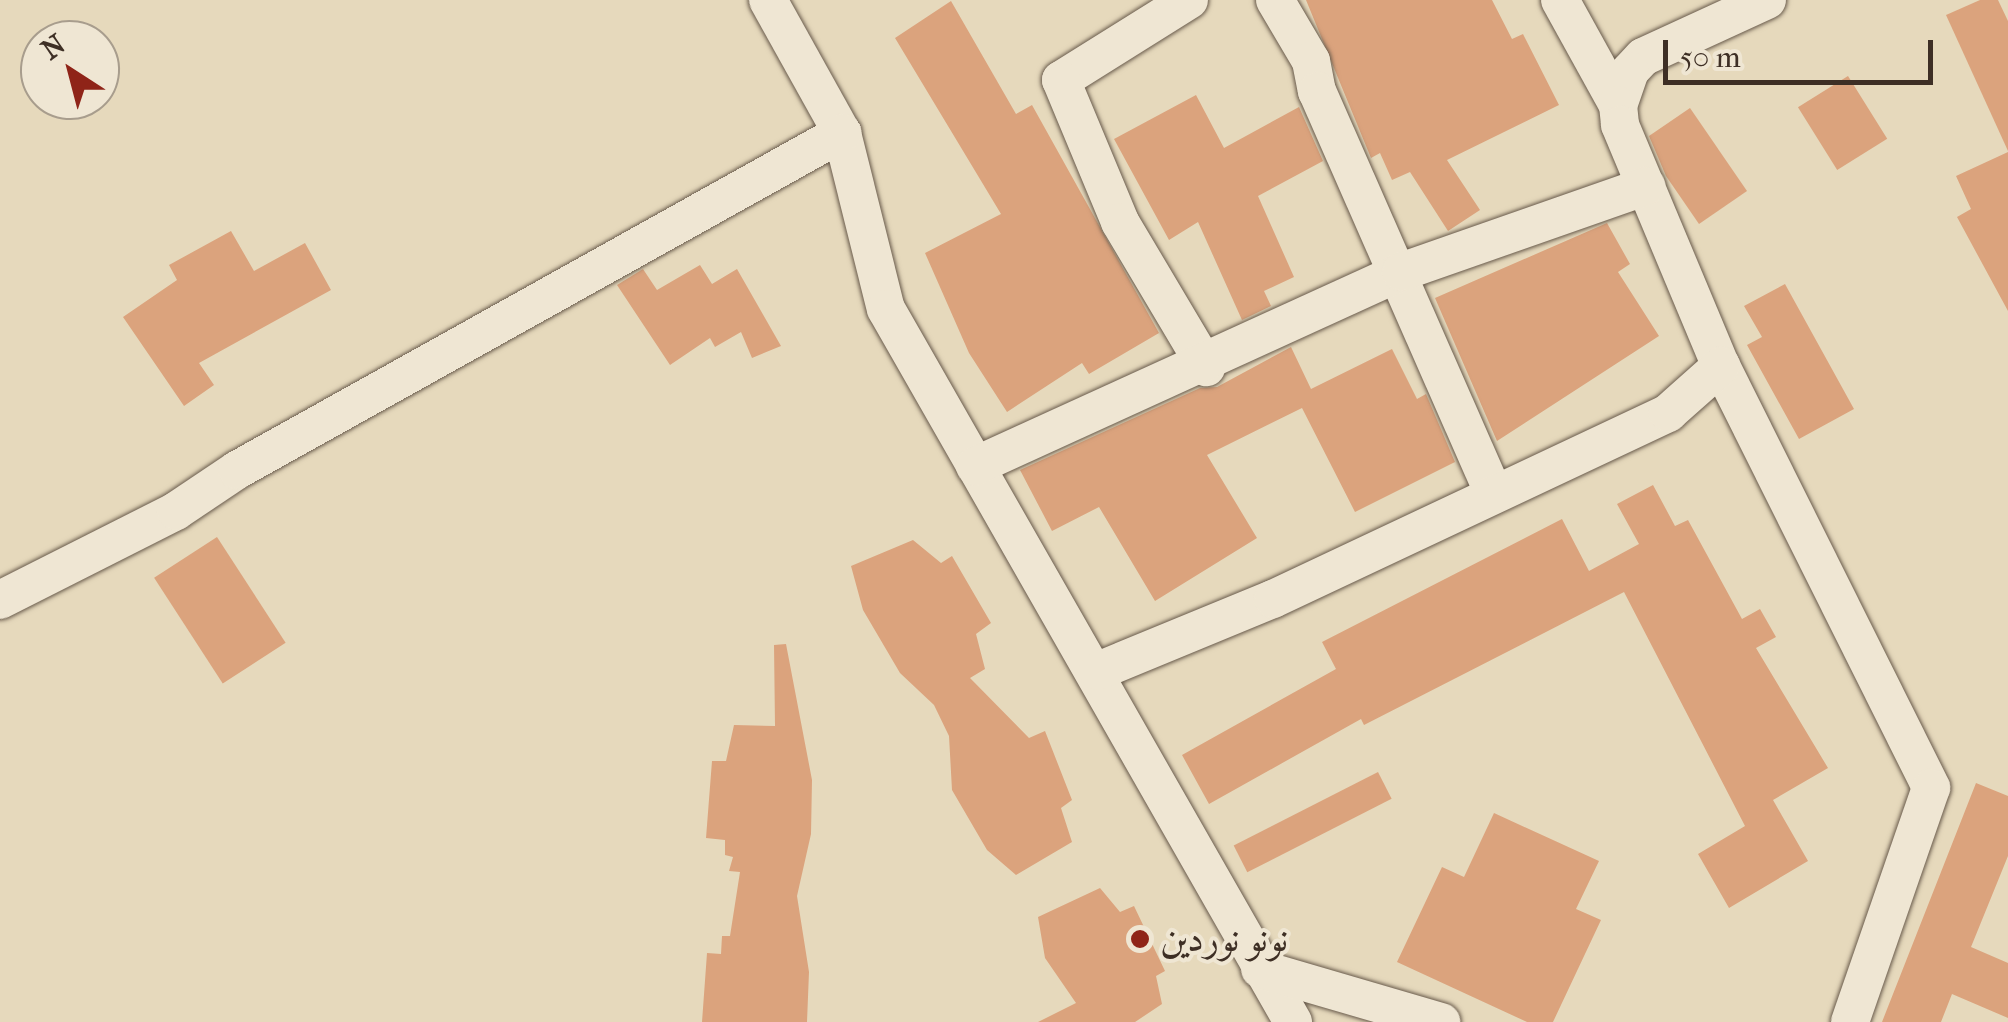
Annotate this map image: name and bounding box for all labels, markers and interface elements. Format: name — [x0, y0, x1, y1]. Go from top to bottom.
north arrow — [20, 20, 120, 120]
scale bar — [1668, 20, 1938, 82]
text: N — [35, 27, 72, 67]
text: 50 m — [1680, 40, 1741, 75]
place label: نونو نوردين — [1160, 916, 1288, 962]
marker: نونو نوردين — [1129, 928, 1151, 950]

